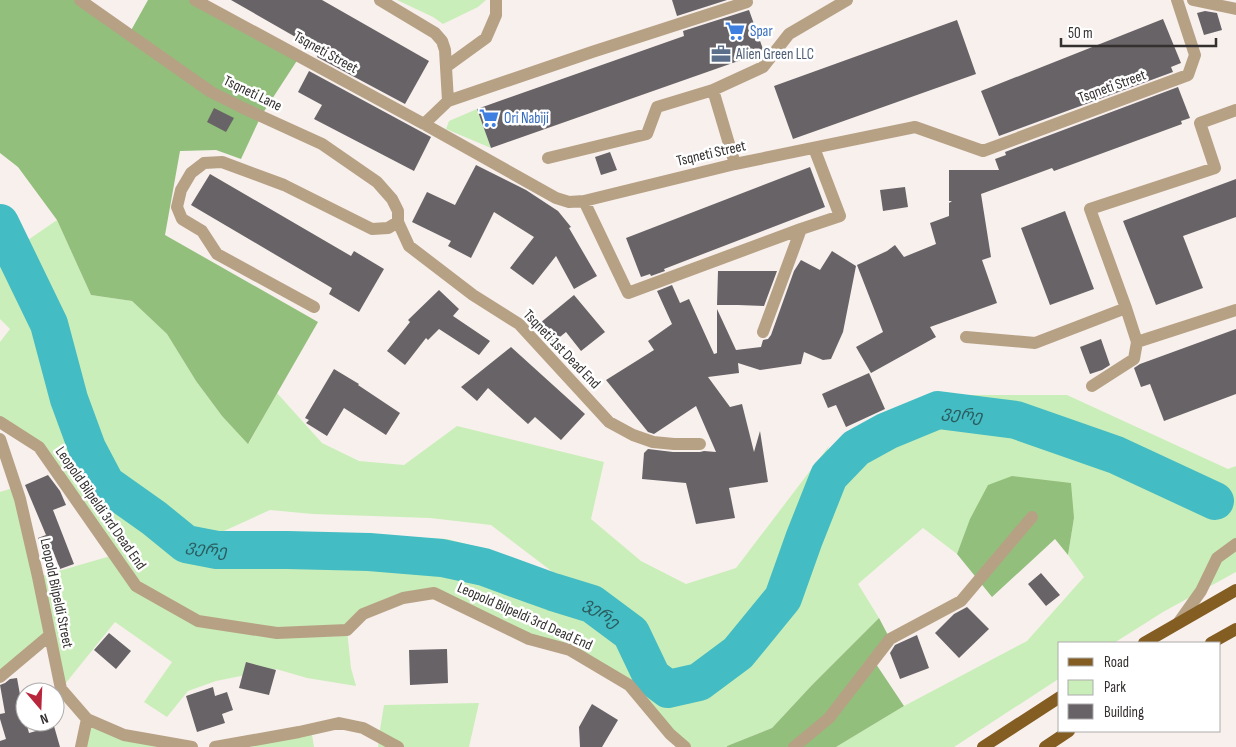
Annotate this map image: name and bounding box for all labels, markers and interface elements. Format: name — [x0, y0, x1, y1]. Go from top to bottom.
scale bar — [1061, 15, 1216, 47]
supermarket icon: Spar — [724, 20, 746, 42]
place label: Spar — [750, 22, 773, 41]
text: 50 m — [1068, 24, 1093, 43]
street label: Tsqneti Street — [290, 27, 362, 78]
office icon: Alien Green LLC — [710, 43, 732, 65]
place label: Alien Green LLC — [735, 45, 814, 64]
street label: Tsqneti Street — [1076, 65, 1149, 107]
street label: Tsqneti Lane — [220, 71, 285, 116]
supermarket icon: Ori Nabiji — [478, 107, 500, 129]
place label: Ori Nabiji — [504, 109, 549, 128]
street label: Tsqneti Street — [675, 136, 748, 171]
street label: Tsqneti 1st Dead End — [519, 306, 604, 393]
water label: ვერე — [941, 403, 984, 427]
street label: Leopold Bilpeldi 3rd Dead End — [51, 443, 150, 573]
street label: Leopold Bilpeldi Street — [36, 536, 78, 650]
water label: ვერე — [185, 536, 228, 561]
street label: Leopold Bilpeldi 3rd Dead End — [454, 578, 595, 655]
water label: ვერე — [581, 594, 623, 633]
legend — [1058, 642, 1221, 732]
text: Road — [1104, 653, 1129, 672]
text: Park — [1104, 678, 1126, 697]
north arrow — [15, 682, 65, 732]
text: Building — [1104, 703, 1144, 722]
text: N — [38, 710, 50, 728]

